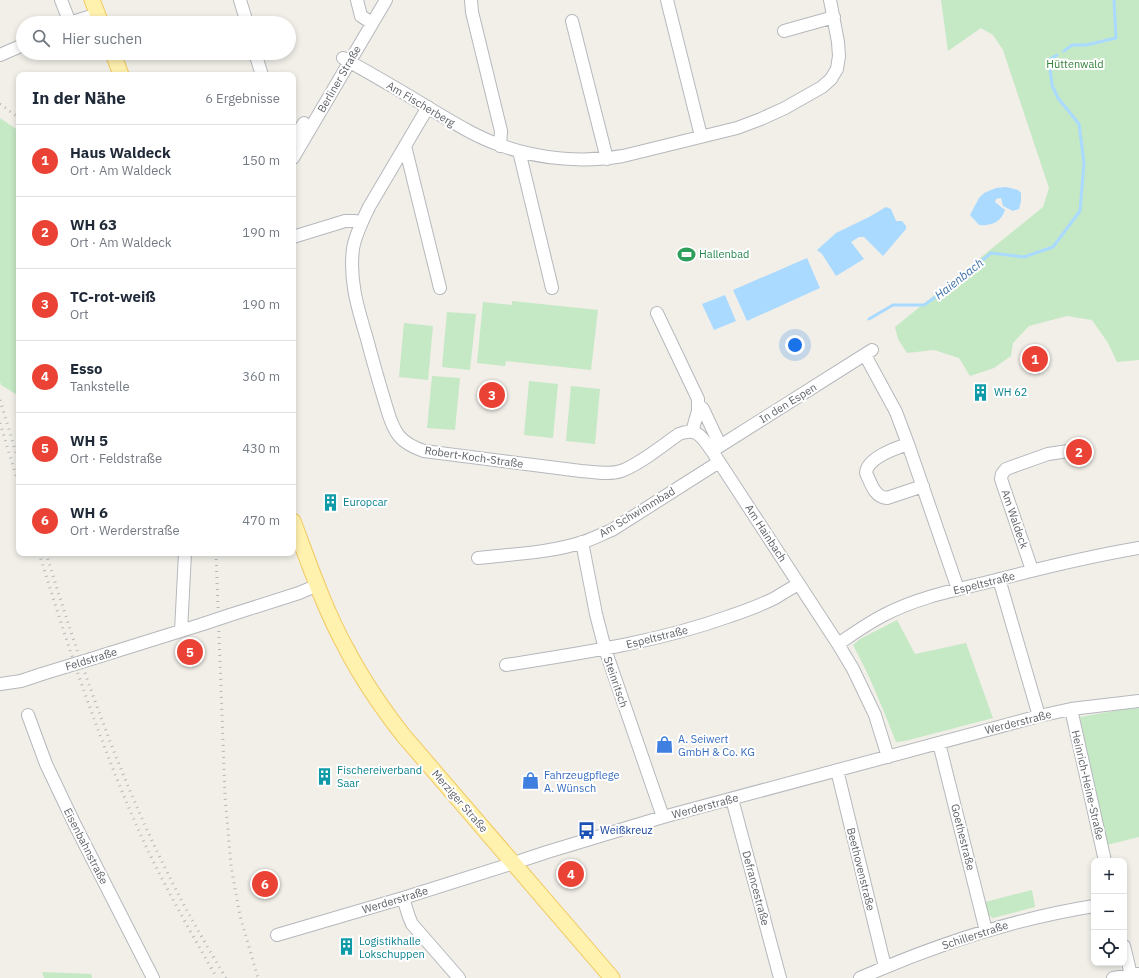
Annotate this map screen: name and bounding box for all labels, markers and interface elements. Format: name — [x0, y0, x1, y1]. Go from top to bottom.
search box — [16, 16, 296, 60]
icon: search — [30, 27, 52, 49]
text: Hier suchen — [62, 29, 142, 48]
street label: Berliner Straße — [314, 43, 364, 115]
park label: Hüttenwald — [1046, 57, 1104, 71]
street label: Am Fischerberg — [384, 78, 458, 130]
text: In der Nähe — [32, 87, 126, 109]
text: 6 Ergebnisse — [205, 90, 280, 107]
text: Haus Waldeck — [70, 143, 171, 162]
text: 1 — [41, 152, 49, 169]
text: 150 m — [242, 152, 280, 169]
text: Ort · Am Waldeck — [70, 162, 172, 179]
text: WH 63 — [70, 215, 117, 234]
text: 2 — [41, 224, 49, 241]
text: 190 m — [242, 224, 280, 241]
text: Ort · Am Waldeck — [70, 234, 172, 251]
sports icon: Hallenbad — [676, 244, 696, 264]
place label: Hallenbad — [699, 247, 750, 261]
water label: Haienbach — [931, 255, 986, 302]
text: TC-rot-weiß — [70, 287, 156, 306]
text: 3 — [41, 296, 49, 313]
text: 190 m — [242, 296, 280, 313]
text: Ort — [70, 306, 89, 323]
your location — [785, 335, 805, 355]
pin: 1 — [1022, 344, 1048, 374]
text: Esso — [70, 359, 103, 378]
text: 4 — [41, 368, 49, 385]
text: 360 m — [242, 368, 280, 385]
text: Tankstelle — [70, 378, 130, 395]
pin: 3 — [479, 380, 505, 410]
street label: In den Espen — [757, 380, 819, 426]
building icon: WH 62 — [971, 382, 991, 402]
place label: WH 62 — [994, 385, 1027, 399]
text: WH 5 — [70, 431, 108, 450]
pin: 2 — [1066, 437, 1092, 467]
text: 5 — [41, 440, 49, 457]
text: 430 m — [242, 440, 280, 457]
street label: Robert-Koch-Straße — [424, 443, 524, 471]
text: Ort · Feldstraße — [70, 450, 162, 467]
street label: Am Schwimmbad — [596, 484, 678, 540]
street label: Am Waldeck — [998, 488, 1032, 551]
building icon: Europcar — [320, 492, 340, 512]
place label: Europcar — [343, 495, 388, 509]
street label: Am Hainbach — [742, 502, 790, 564]
text: WH 6 — [70, 503, 108, 522]
text: 6 — [41, 512, 49, 529]
text: 470 m — [242, 512, 280, 529]
text: Ort · Werderstraße — [70, 522, 180, 539]
street label: Espeltstraße — [952, 569, 1016, 597]
street label: Espeltstraße — [625, 623, 689, 651]
pin: 5 — [177, 637, 203, 667]
street label: Feldstraße — [63, 645, 119, 673]
street label: Steinritsch — [601, 655, 631, 709]
street label: Werderstraße — [983, 707, 1053, 737]
street label: Heinrich-Heine-Straße — [1069, 729, 1107, 841]
place label: A. Seiwert GmbH & Co. KG — [678, 732, 755, 759]
shop icon: A. Seiwert GmbH & Co. KG — [655, 735, 675, 755]
place label: Fischereiverband Saar — [337, 763, 422, 790]
building icon: Fischereiverband Saar — [314, 766, 334, 786]
street label: Merziger Straße — [429, 767, 491, 835]
place label: Fahrzeugpflege A. Wünsch — [544, 768, 620, 795]
shop icon: Fahrzeugpflege A. Wünsch — [521, 771, 541, 791]
street label: Werderstraße — [670, 790, 740, 822]
street label: Goethestraße — [948, 802, 978, 872]
street label: Eisenbahnstraße — [61, 806, 111, 886]
bus stop icon: Weißkreuz — [577, 820, 597, 840]
place label: Weißkreuz — [600, 823, 653, 837]
street label: Beethovenstraße — [844, 826, 878, 912]
street label: Defrancestraße — [739, 849, 773, 927]
map controls — [1091, 858, 1127, 966]
button: + — [1091, 858, 1127, 894]
pin: 4 — [558, 859, 584, 889]
pin: 6 — [252, 869, 278, 899]
street label: Werderstraße — [360, 883, 430, 917]
button: − — [1091, 894, 1127, 930]
street label: Schillerstraße — [940, 918, 1010, 952]
button: locate — [1091, 930, 1127, 966]
place label: Logistikhalle Lokschuppen — [359, 934, 425, 961]
building icon: Logistikhalle Lokschuppen — [336, 937, 356, 957]

